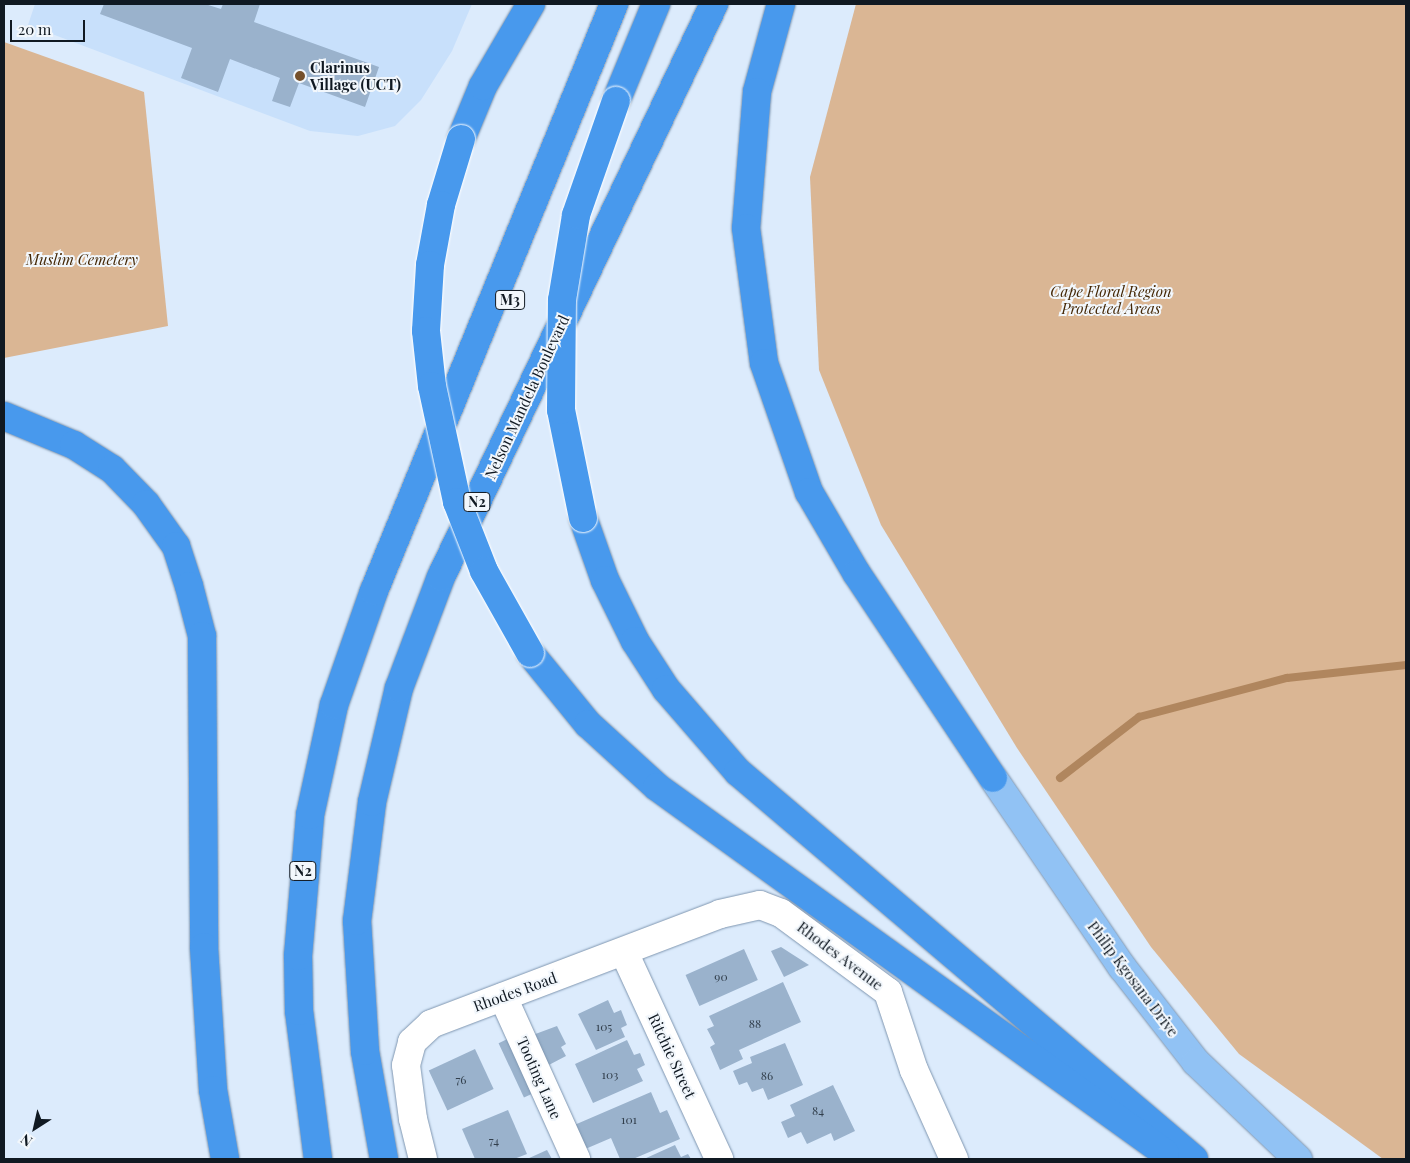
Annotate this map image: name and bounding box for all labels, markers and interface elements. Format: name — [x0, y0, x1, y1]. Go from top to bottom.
scale bar — [12, 10, 88, 42]
text: 20 m — [18, 19, 51, 39]
place label: Clarinus Village (UCT) — [310, 58, 401, 93]
marker: Clarinus Village (UCT) — [294, 70, 306, 82]
park label: Muslim Cemetery — [26, 251, 138, 269]
park label: Cape Floral Region Protected Areas — [1050, 282, 1172, 317]
road number: M3 — [495, 288, 525, 312]
street label: Nelson Mandela Boulevard — [481, 312, 573, 482]
road number: N2 — [463, 491, 491, 514]
road number: N2 — [289, 859, 317, 882]
street label: Rhodes Avenue — [793, 918, 887, 994]
street label: Philip Kgosana Drive — [1084, 918, 1182, 1040]
street label: Rhodes Road — [471, 969, 559, 1015]
house number: 90 — [714, 970, 728, 984]
street label: Ritchie Street — [645, 1011, 699, 1101]
house number: 88 — [749, 1017, 761, 1031]
house number: 105 — [596, 1020, 612, 1034]
street label: Tooting Lane — [513, 1034, 565, 1122]
house number: 103 — [601, 1068, 619, 1082]
house number: 86 — [761, 1069, 773, 1083]
house number: 76 — [455, 1073, 467, 1087]
north arrow — [10, 1103, 60, 1153]
house number: 84 — [812, 1104, 824, 1118]
house number: 101 — [621, 1113, 637, 1127]
text: N — [17, 1130, 36, 1151]
house number: 74 — [489, 1134, 499, 1148]

